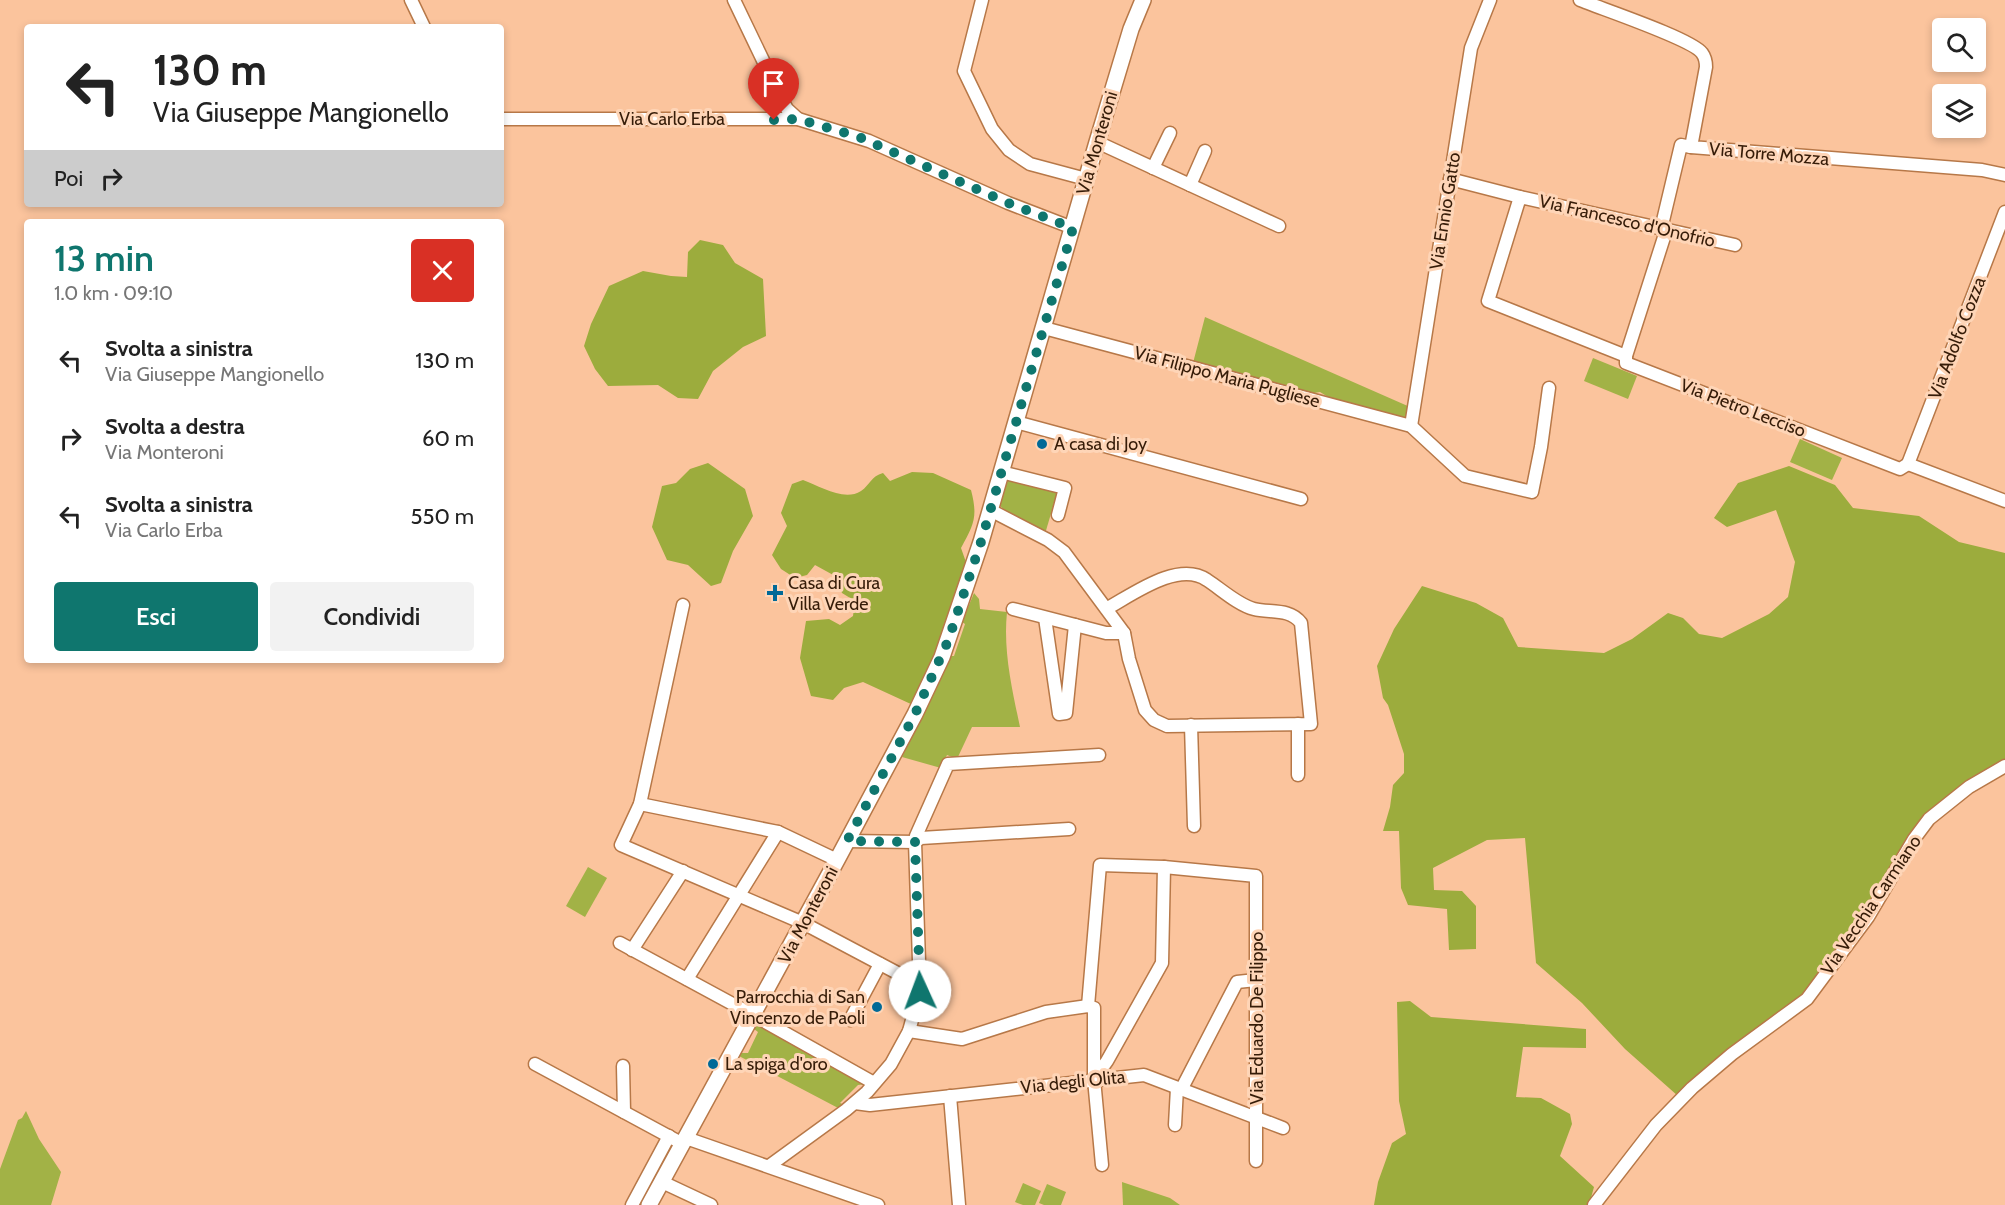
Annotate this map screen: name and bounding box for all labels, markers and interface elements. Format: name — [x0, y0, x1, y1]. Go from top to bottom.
map controls — [1932, 18, 1986, 138]
button: search — [1932, 18, 1986, 72]
text: 130 m — [153, 44, 267, 96]
icon: left — [54, 48, 132, 126]
pin — [748, 58, 799, 120]
icon: arrive — [757, 67, 790, 100]
button: layers — [1932, 84, 1986, 138]
street label: Via Monteroni — [1072, 89, 1122, 197]
text: Via Giuseppe Mangionello — [153, 96, 449, 129]
street label: Via Carlo Erba — [619, 108, 725, 130]
street label: Via Torre Mozza — [1708, 138, 1830, 170]
street label: Via Ennio Gatto — [1425, 151, 1465, 271]
icon: right — [95, 162, 128, 195]
text: Poi — [54, 165, 83, 192]
street label: Via Francesco d'Onofrio — [1537, 190, 1717, 252]
text: 13 min — [54, 236, 154, 280]
button: close — [411, 239, 474, 302]
street label: Via Adolfo Cozza — [1924, 273, 1991, 402]
text: 1.0 km · 09:10 — [54, 281, 173, 305]
text: Svolta a sinistra — [105, 335, 253, 362]
street label: Via Filippo Maria Pugliese — [1132, 342, 1322, 412]
icon: left — [54, 344, 87, 377]
text: 130 m — [415, 347, 474, 374]
text: Via Giuseppe Mangionello — [105, 362, 324, 386]
street label: Via Pietro Lecciso — [1677, 374, 1809, 442]
text: Svolta a destra — [105, 413, 245, 440]
icon: right — [54, 422, 87, 455]
text: 60 m — [422, 425, 474, 452]
place label: A casa di Joy — [1054, 433, 1147, 455]
marker: A casa di Joy — [1035, 437, 1049, 451]
text: Via Monteroni — [105, 440, 224, 464]
text: Svolta a sinistra — [105, 491, 253, 518]
icon: left — [54, 500, 87, 533]
text: 550 m — [411, 503, 474, 530]
text: Via Carlo Erba — [105, 518, 223, 542]
place label: Casa di Cura Villa Verde — [788, 572, 881, 615]
button: Esci — [54, 582, 258, 651]
button: Condividi — [270, 582, 474, 651]
marker: Casa di Cura Villa Verde — [766, 584, 784, 602]
street label: Via Vecchia Carmiano — [1816, 831, 1926, 979]
street label: Via Monteroni — [773, 863, 843, 967]
street label: Via Eduardo De Filippo — [1246, 932, 1268, 1104]
position arrow — [888, 959, 952, 1023]
place label: Parrocchia di San Vincenzo de Paoli — [730, 986, 865, 1029]
marker: Parrocchia di San Vincenzo de Paoli — [870, 1000, 884, 1014]
place label: La spiga d'oro — [725, 1053, 828, 1075]
marker: La spiga d'oro — [706, 1057, 720, 1071]
street label: Via degli Olita — [1020, 1066, 1127, 1098]

